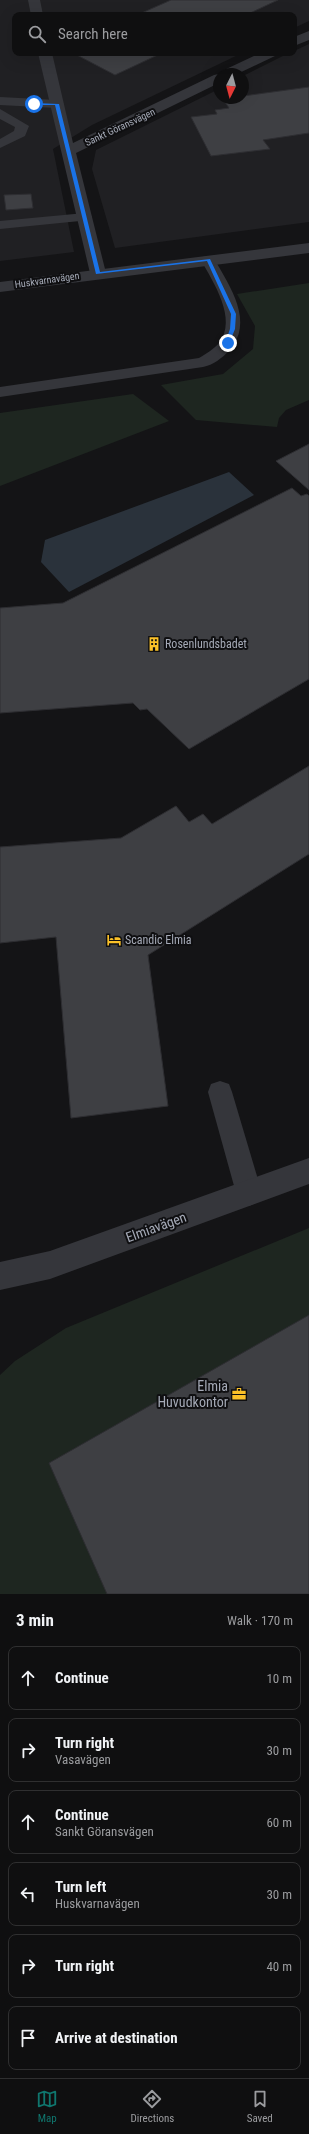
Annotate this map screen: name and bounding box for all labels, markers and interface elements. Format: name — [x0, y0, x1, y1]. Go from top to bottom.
search box — [12, 12, 297, 56]
icon: search — [26, 23, 48, 45]
text: Search here — [58, 25, 128, 43]
north arrow — [213, 68, 249, 104]
route start — [25, 95, 43, 113]
street label: Sankt Göransvägen — [83, 106, 157, 148]
street label: Huskvarnavägen — [14, 270, 80, 290]
route end — [219, 334, 237, 352]
building icon: Rosenlundsbadet — [146, 636, 162, 652]
place label: Rosenlundsbadet — [165, 637, 247, 651]
hotel icon: Scandic Elmia — [106, 932, 122, 948]
place label: Scandic Elmia — [125, 933, 192, 947]
street label: Elmiavägen — [123, 1209, 189, 1245]
place label: Elmia Huvudkontor — [157, 1378, 228, 1410]
office icon: Elmia Huvudkontor — [231, 1386, 247, 1402]
text: 3 min — [16, 1610, 54, 1630]
text: Walk · 170 m — [227, 1613, 293, 1628]
icon: ahead — [17, 1667, 39, 1689]
text: Continue — [55, 1669, 109, 1687]
text: 10 m — [266, 1671, 292, 1686]
text: Turn right — [55, 1734, 114, 1752]
icon: right — [17, 1739, 39, 1761]
text: 30 m — [266, 1743, 292, 1758]
text: Vasavägen — [55, 1752, 111, 1767]
text: Continue — [55, 1806, 109, 1824]
icon: ahead — [17, 1811, 39, 1833]
text: 60 m — [266, 1815, 292, 1830]
text: Sankt Göransvägen — [55, 1824, 154, 1839]
text: Turn left — [55, 1878, 106, 1896]
icon: left — [17, 1883, 39, 1905]
text: 30 m — [266, 1887, 292, 1902]
text: Huskvarnavägen — [55, 1896, 140, 1911]
icon: right — [17, 1955, 39, 1977]
text: Turn right — [55, 1957, 114, 1975]
text: 40 m — [266, 1959, 292, 1974]
icon: arrive — [17, 2027, 39, 2049]
text: Arrive at destination — [55, 2029, 178, 2047]
tab: Map — [36, 2088, 58, 2125]
tab: Directions — [130, 2088, 174, 2125]
tab: Saved — [247, 2088, 273, 2125]

